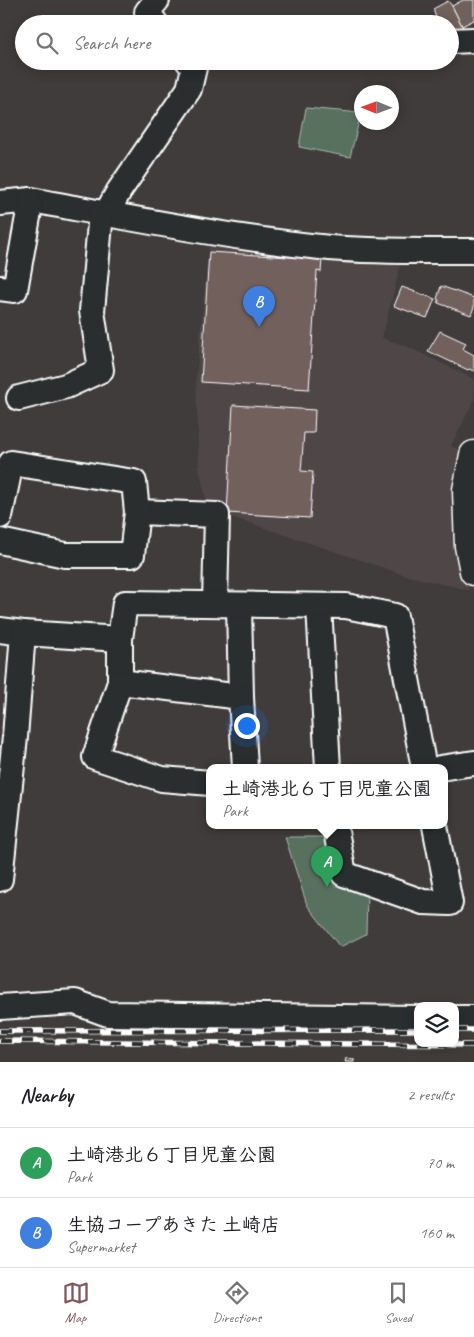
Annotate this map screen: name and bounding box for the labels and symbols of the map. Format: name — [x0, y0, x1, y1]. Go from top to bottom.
north arrow — [354, 85, 399, 130]
pin: B — [243, 286, 275, 327]
your location — [234, 713, 260, 739]
pin: A — [311, 846, 343, 887]

